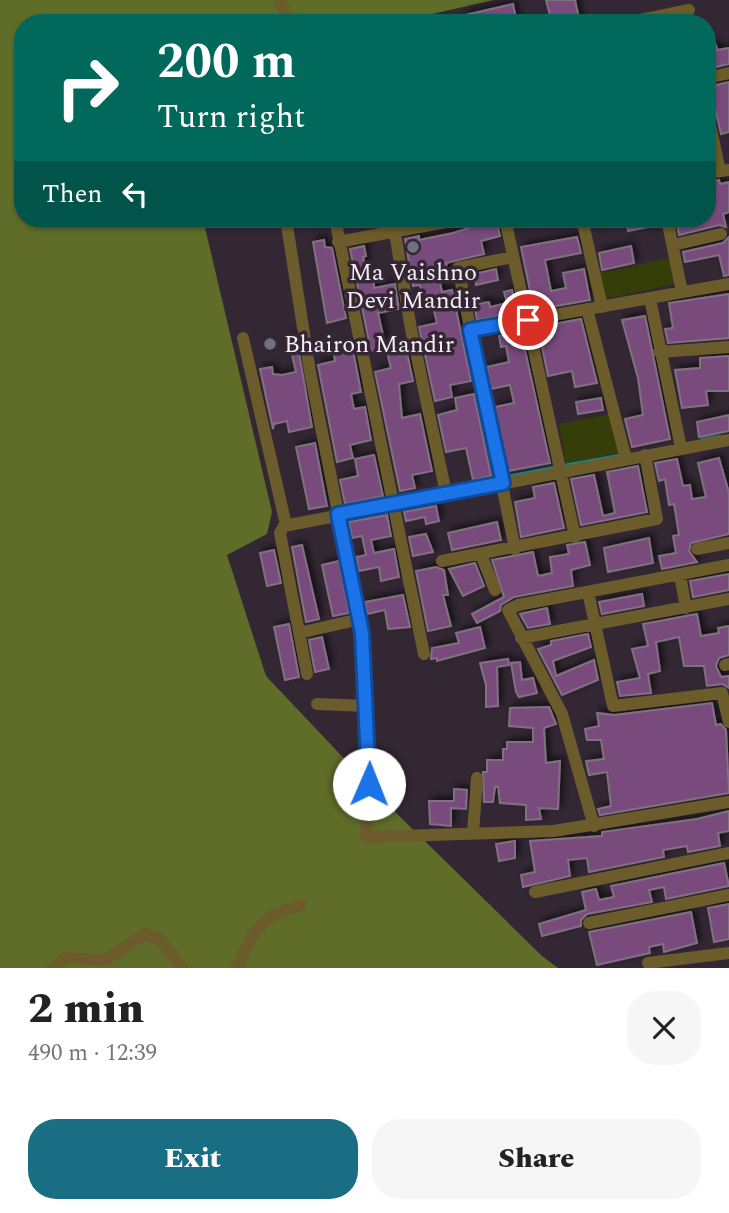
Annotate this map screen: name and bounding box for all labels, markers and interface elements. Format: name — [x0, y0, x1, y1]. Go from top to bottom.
text: 200 m — [157, 25, 296, 100]
icon: right — [42, 42, 133, 133]
text: Turn right — [157, 93, 305, 142]
text: Then — [42, 174, 102, 214]
icon: left — [116, 175, 154, 213]
marker: Ma Vaishno Devi Mandir — [405, 239, 421, 255]
place label: Ma Vaishno Devi Mandir — [346, 255, 480, 319]
pin — [498, 290, 558, 350]
icon: arrive — [509, 301, 547, 339]
place label: Bhairon Mandir — [284, 327, 454, 363]
marker: Bhairon Mandir — [262, 336, 278, 352]
position arrow — [332, 747, 406, 821]
text: 2 min — [28, 978, 144, 1041]
button: close — [627, 991, 701, 1065]
text: 490 m · 12:39 — [28, 1036, 157, 1071]
button: Exit — [28, 1119, 358, 1199]
button: Share — [372, 1119, 701, 1199]

